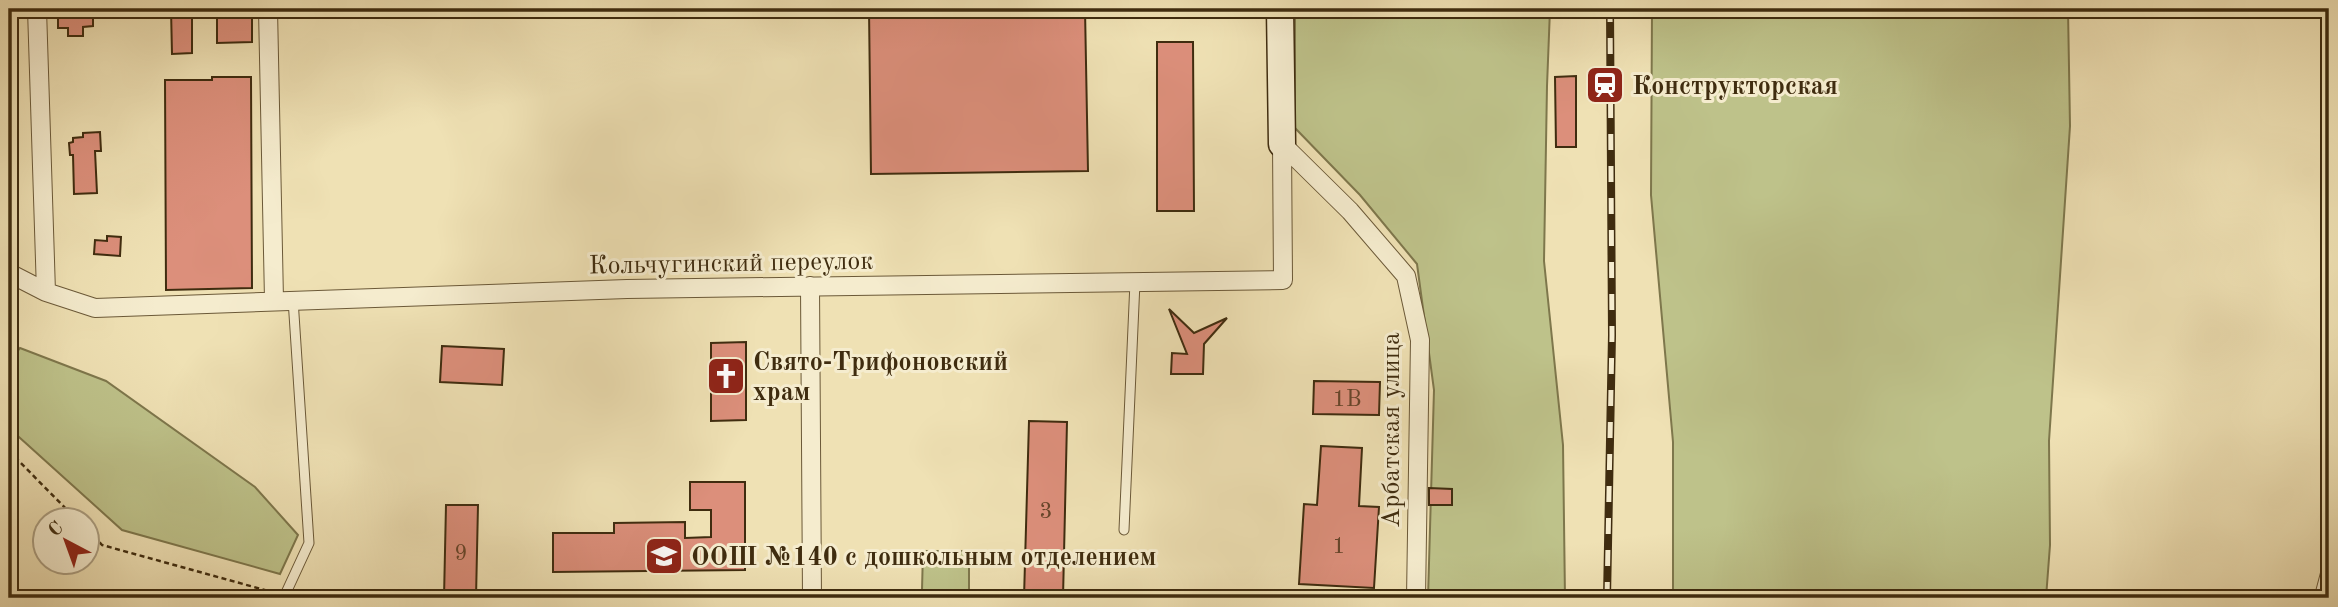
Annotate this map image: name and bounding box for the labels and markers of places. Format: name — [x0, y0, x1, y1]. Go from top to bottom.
station icon: Конструкторская — [1584, 64, 1626, 106]
place label: Конструкторская — [1632, 74, 1838, 100]
place label: Свято-Трифоновский храм — [753, 350, 1008, 406]
church icon: Свято-Трифоновский храм — [705, 355, 747, 397]
school or university icon: ООШ №140 с дошкольным отделением — [643, 535, 685, 577]
place label: ООШ №140 с дошкольным отделением — [691, 545, 1156, 571]

